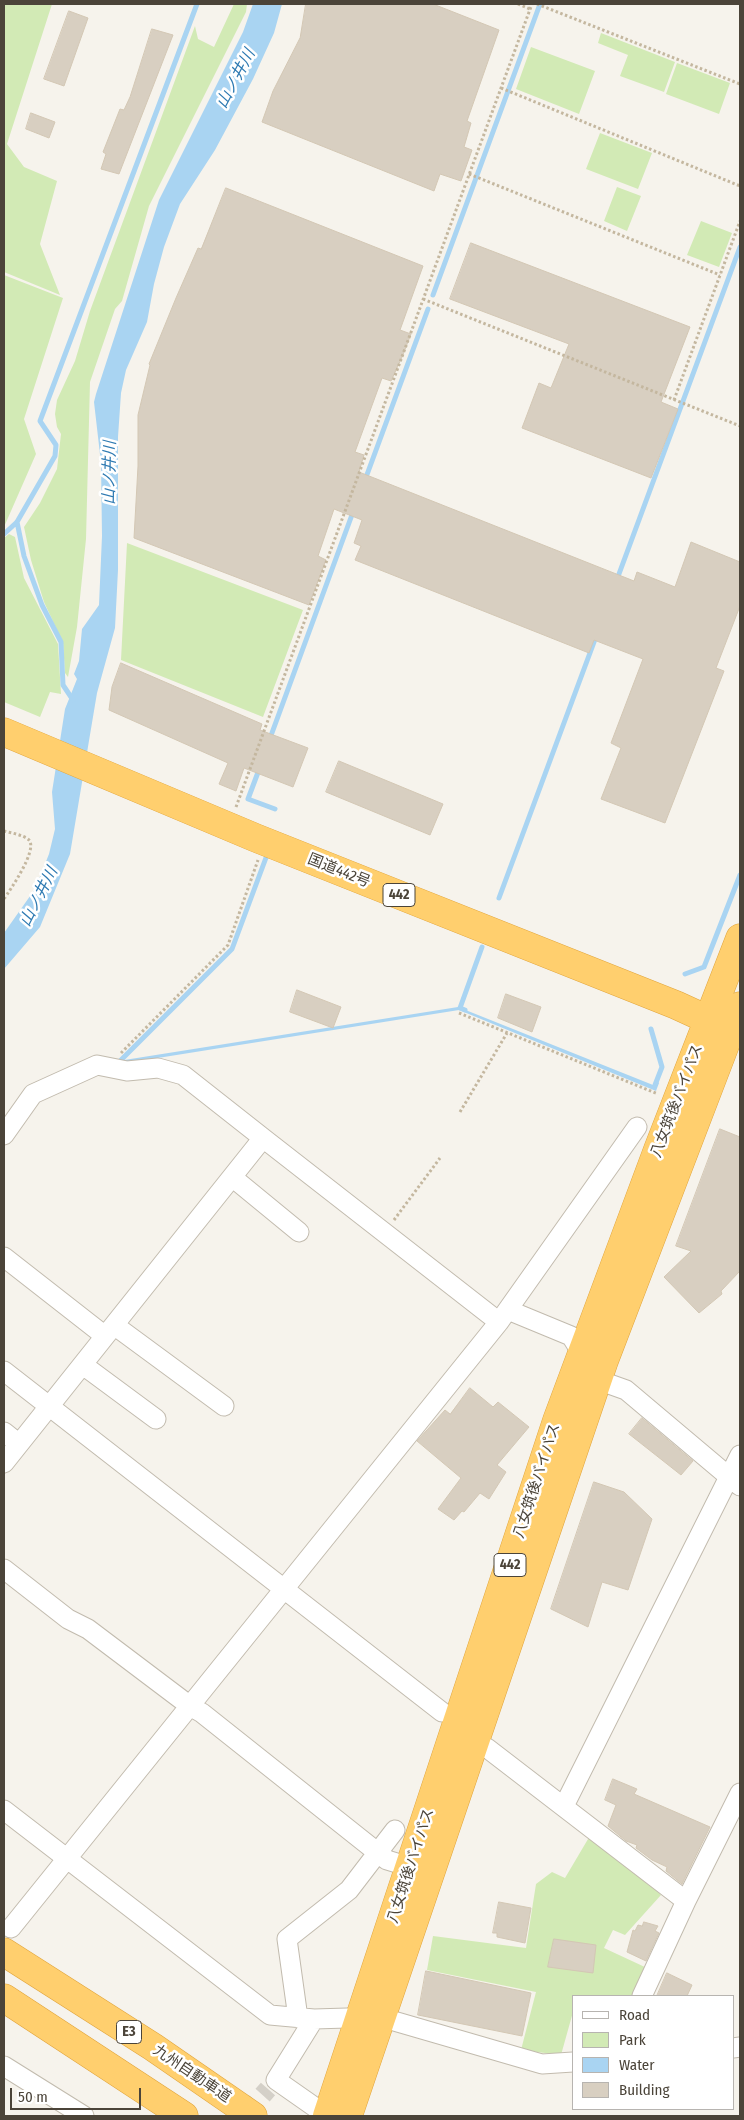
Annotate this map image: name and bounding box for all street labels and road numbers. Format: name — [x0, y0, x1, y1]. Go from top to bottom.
street label: 国道442号 — [305, 850, 373, 892]
road number: 442 — [383, 884, 415, 906]
street label: 八女筑後バイパス — [647, 1042, 707, 1160]
street label: 八女筑後バイパス — [510, 1421, 564, 1541]
road number: 442 — [494, 1554, 526, 1576]
street label: 八女筑後バイパス — [384, 1806, 438, 1926]
road number: E3 — [116, 2020, 142, 2044]
street label: 九州自動車道 — [150, 2041, 234, 2107]

